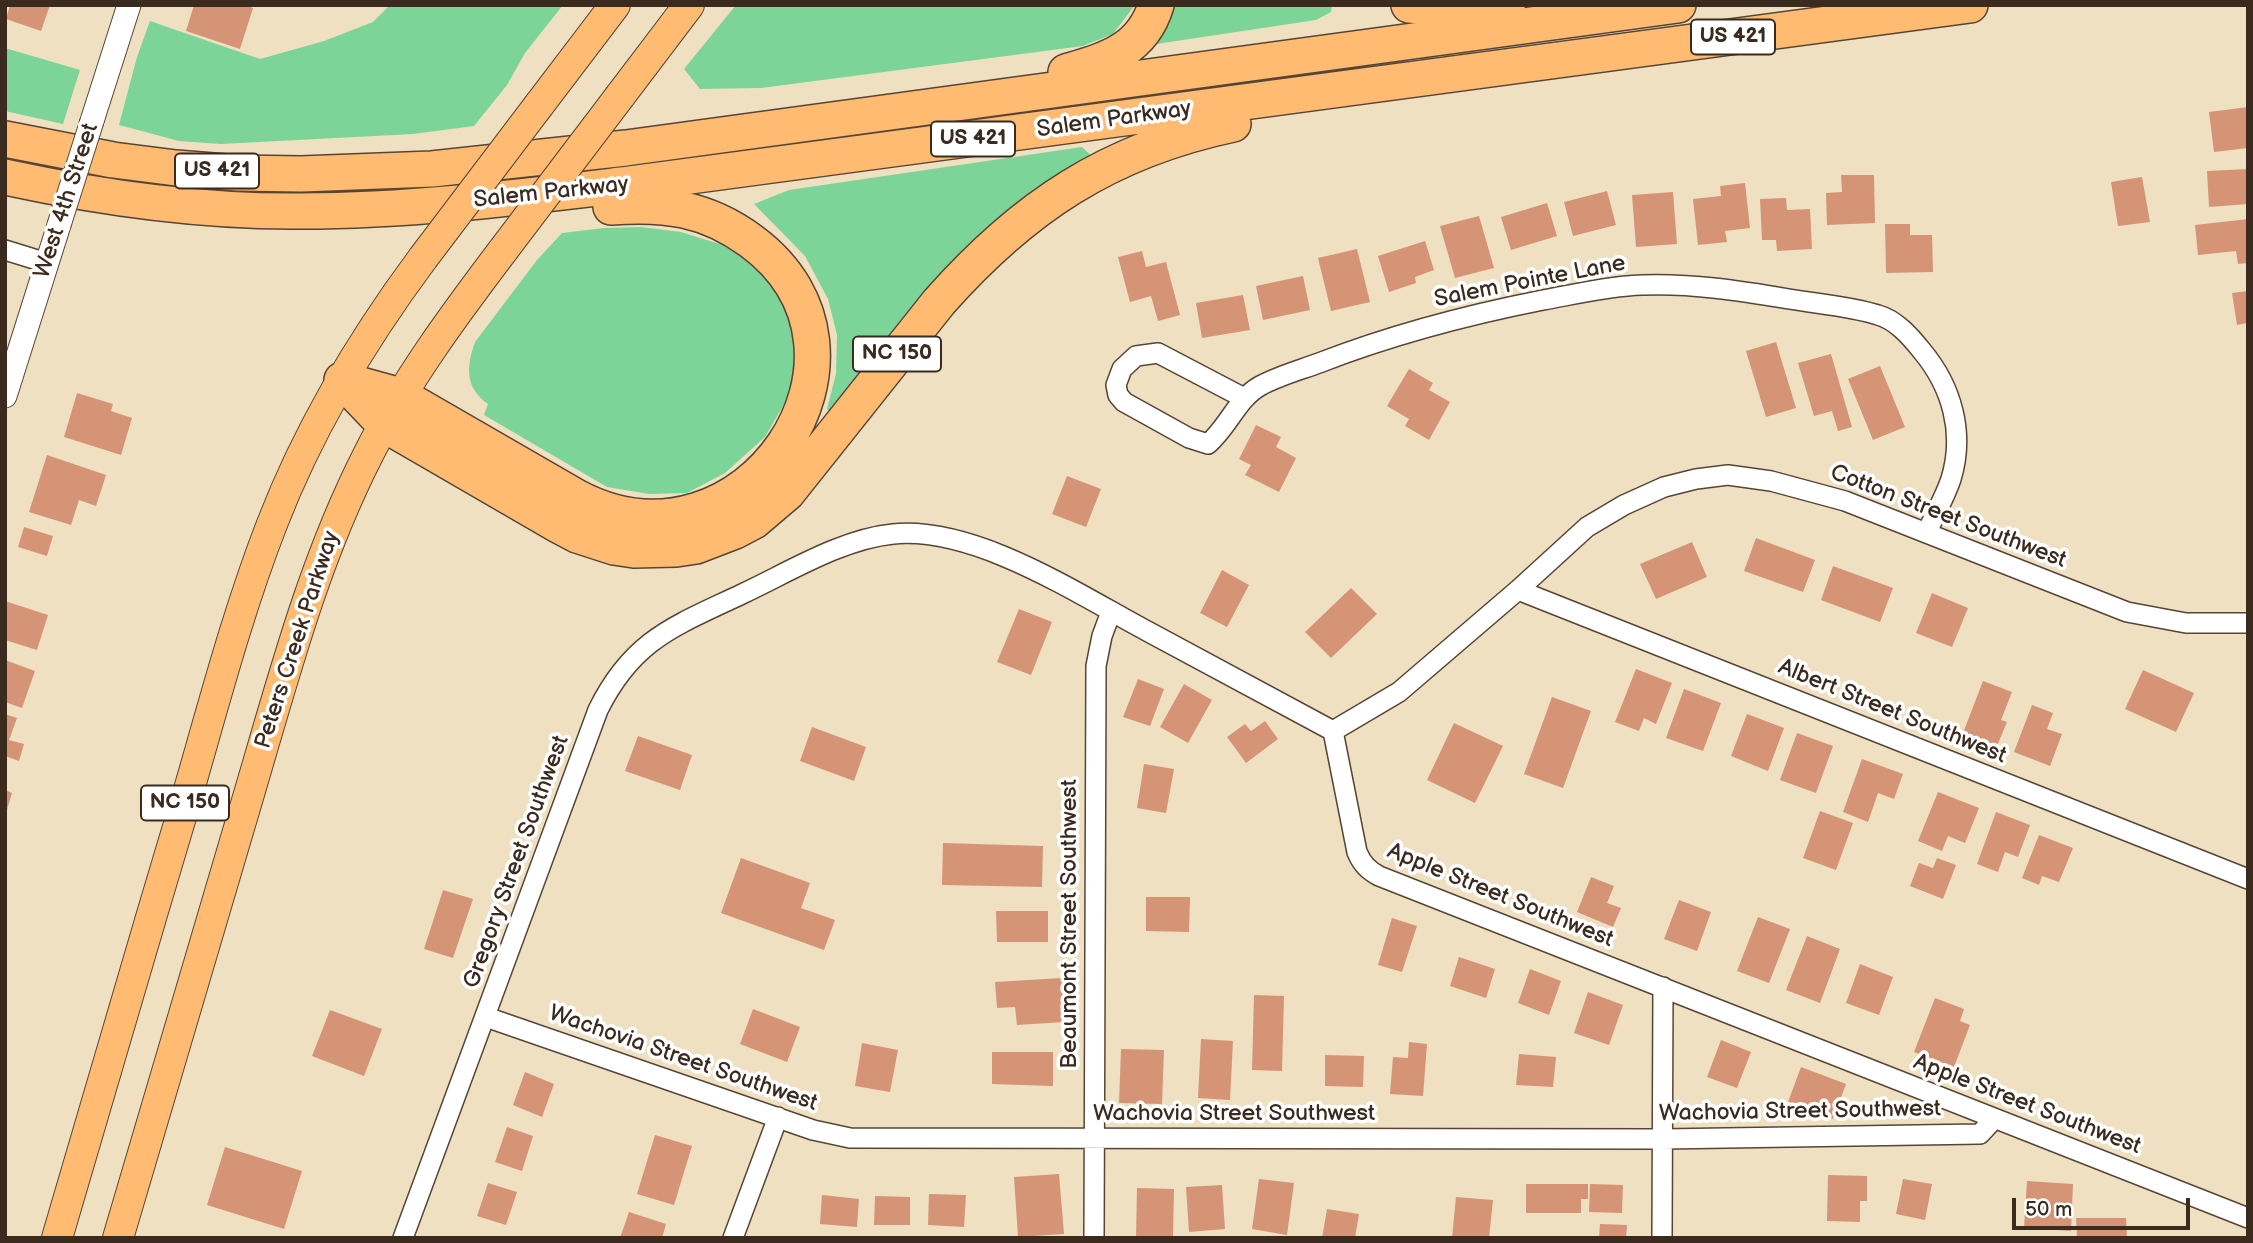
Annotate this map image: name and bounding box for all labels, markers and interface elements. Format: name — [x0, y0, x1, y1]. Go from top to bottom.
road number: US 421 — [1691, 20, 1775, 54]
street label: Salem Parkway — [1035, 96, 1193, 144]
street label: West 4th Street — [29, 120, 105, 282]
road number: US 421 — [931, 122, 1015, 156]
road number: US 421 — [175, 154, 259, 188]
street label: Salem Parkway — [472, 171, 630, 215]
street label: Salem Pointe Lane — [1432, 250, 1628, 314]
road number: NC 150 — [853, 336, 941, 372]
street label: Cotton Street Southwest — [1826, 459, 2070, 575]
street label: Peters Creek Parkway — [250, 528, 346, 752]
street label: Albert Street Southwest — [1774, 654, 2010, 770]
street label: Gregory Street Southwest — [458, 732, 576, 992]
street label: Beaumont Street Southwest — [1056, 779, 1084, 1069]
road number: NC 150 — [141, 786, 229, 820]
street label: Apple Street Southwest — [1383, 838, 1617, 954]
street label: Wachovia Street Southwest — [545, 1000, 821, 1118]
street label: Apple Street Southwest — [1909, 1049, 2145, 1161]
street label: Wachovia Street Southwest — [1659, 1096, 1941, 1128]
street label: Wachovia Street Southwest — [1093, 1100, 1375, 1128]
scale bar — [2015, 1184, 2194, 1228]
text: 50 m — [2025, 1197, 2072, 1222]

